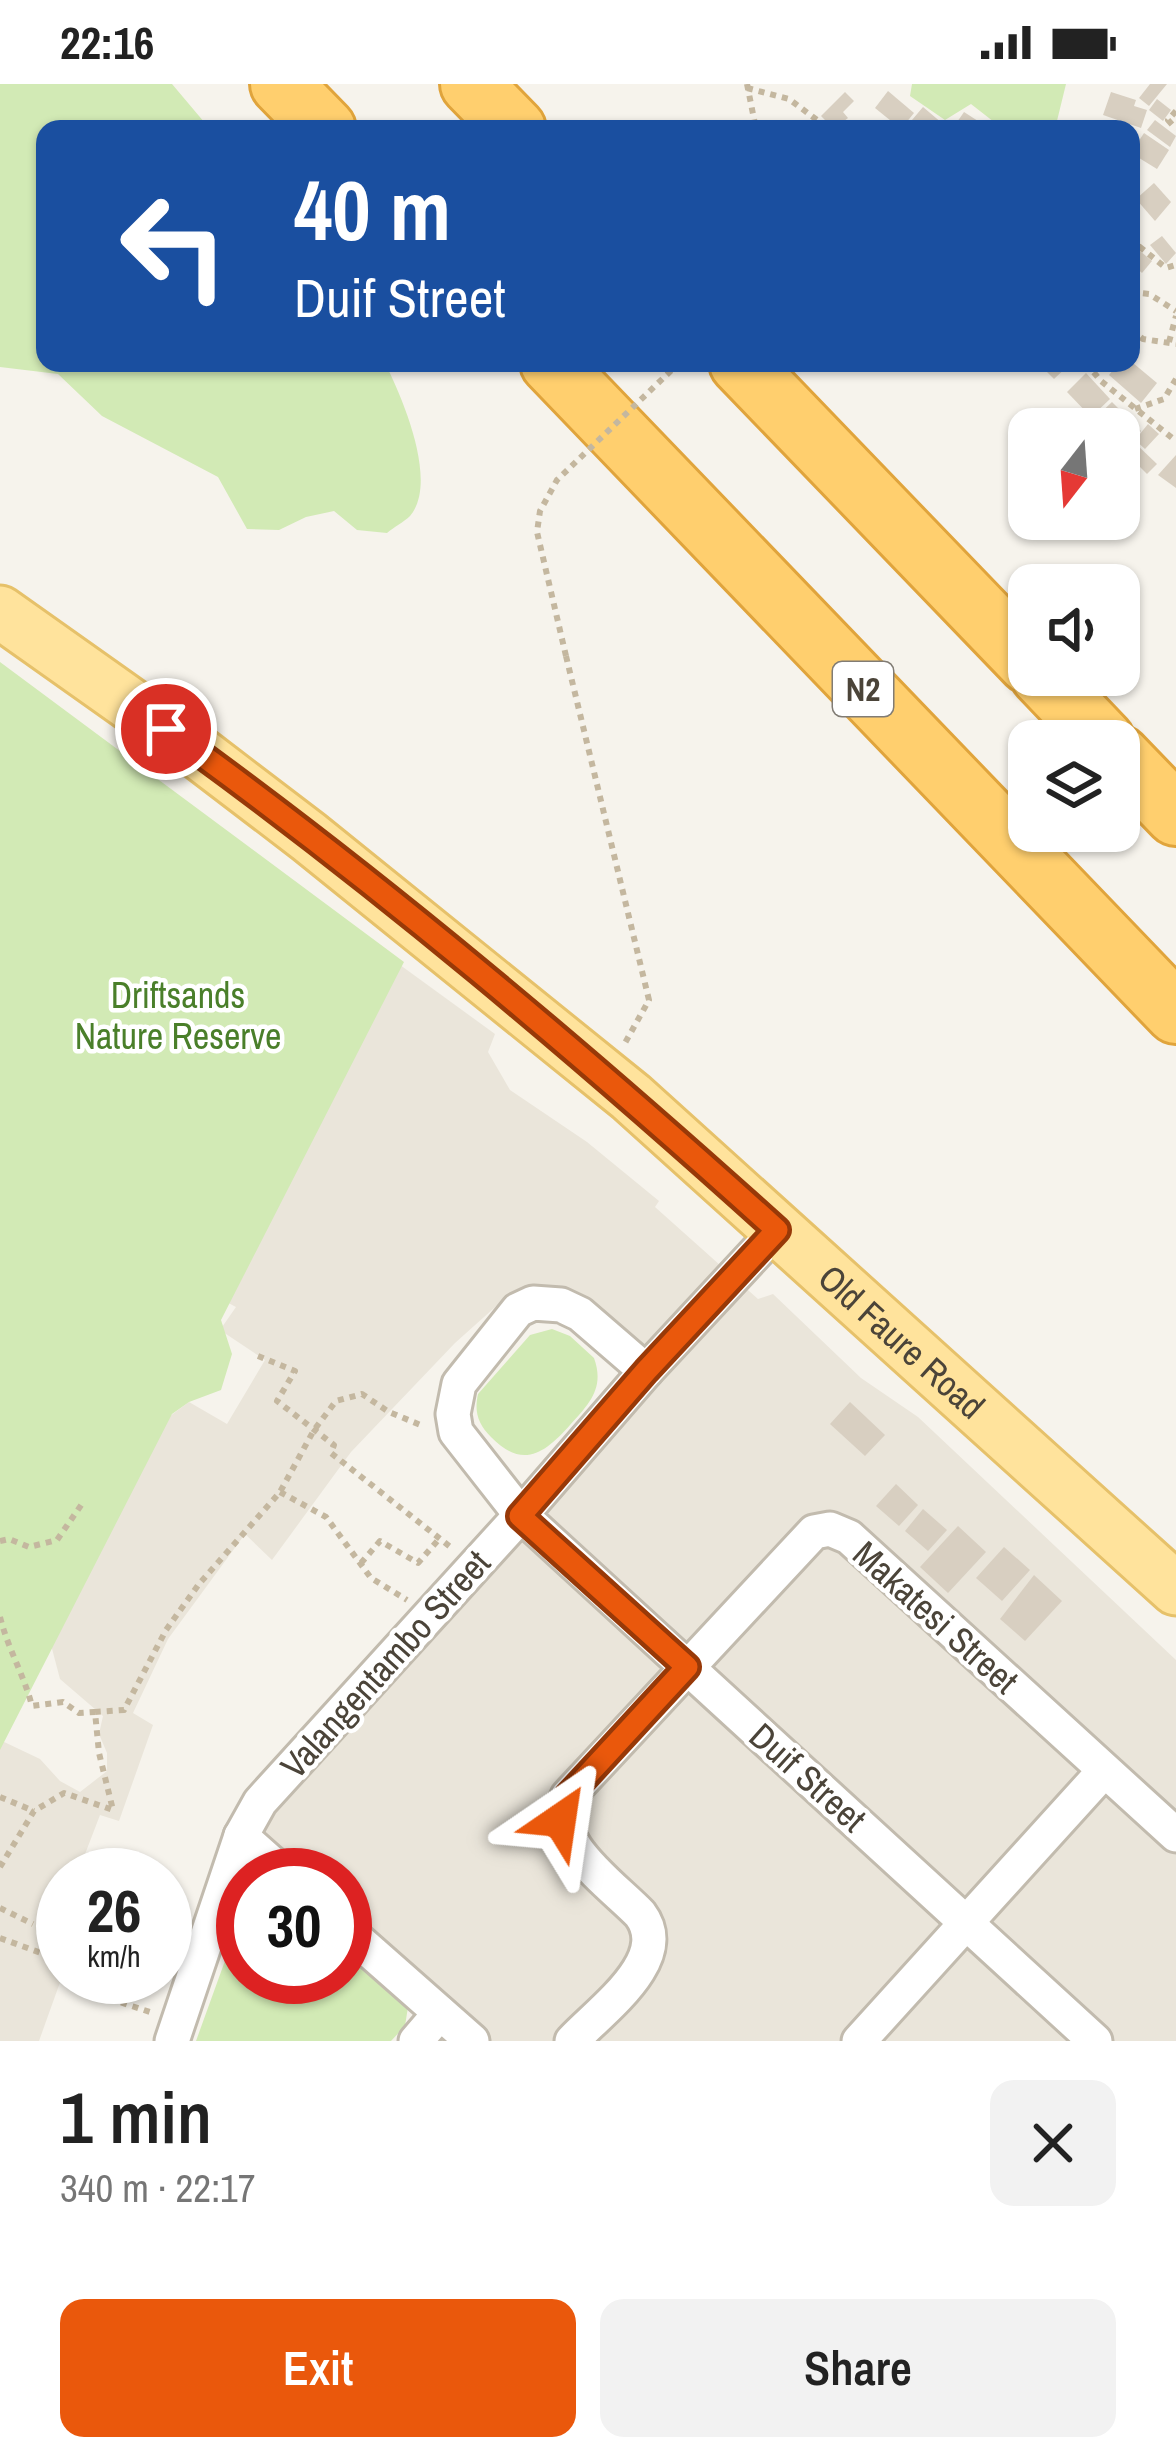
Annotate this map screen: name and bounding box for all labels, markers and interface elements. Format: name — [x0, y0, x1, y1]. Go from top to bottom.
text: 22:16 — [60, 12, 154, 73]
text: 40 m — [294, 153, 451, 266]
icon: left — [96, 168, 252, 324]
text: Duif Street — [294, 261, 506, 334]
north arrow — [1008, 408, 1140, 540]
map controls — [1008, 408, 1140, 852]
button: sound — [1008, 564, 1140, 696]
road number: N2 — [833, 662, 893, 716]
pin — [115, 678, 217, 780]
icon: arrive — [133, 696, 199, 762]
button: layers — [1008, 720, 1140, 852]
park label: Driftsands Nature Reserve — [75, 971, 281, 1060]
street label: Old Faure Road — [808, 1254, 995, 1429]
street label: Makatesi Street — [843, 1530, 1029, 1704]
street label: Valangentambo Street — [270, 1540, 500, 1788]
street label: Duif Street — [740, 1712, 876, 1842]
position arrow — [497, 1757, 623, 1883]
speed limit sign: 30 — [216, 1848, 372, 2004]
text: 26 — [87, 1870, 141, 1951]
text: km/h — [87, 1936, 141, 1976]
text: 1 min — [60, 2068, 212, 2165]
button: close — [990, 2080, 1116, 2206]
text: 340 m · 22:17 — [60, 2162, 256, 2214]
button: Exit — [60, 2299, 576, 2437]
button: Share — [600, 2299, 1116, 2437]

